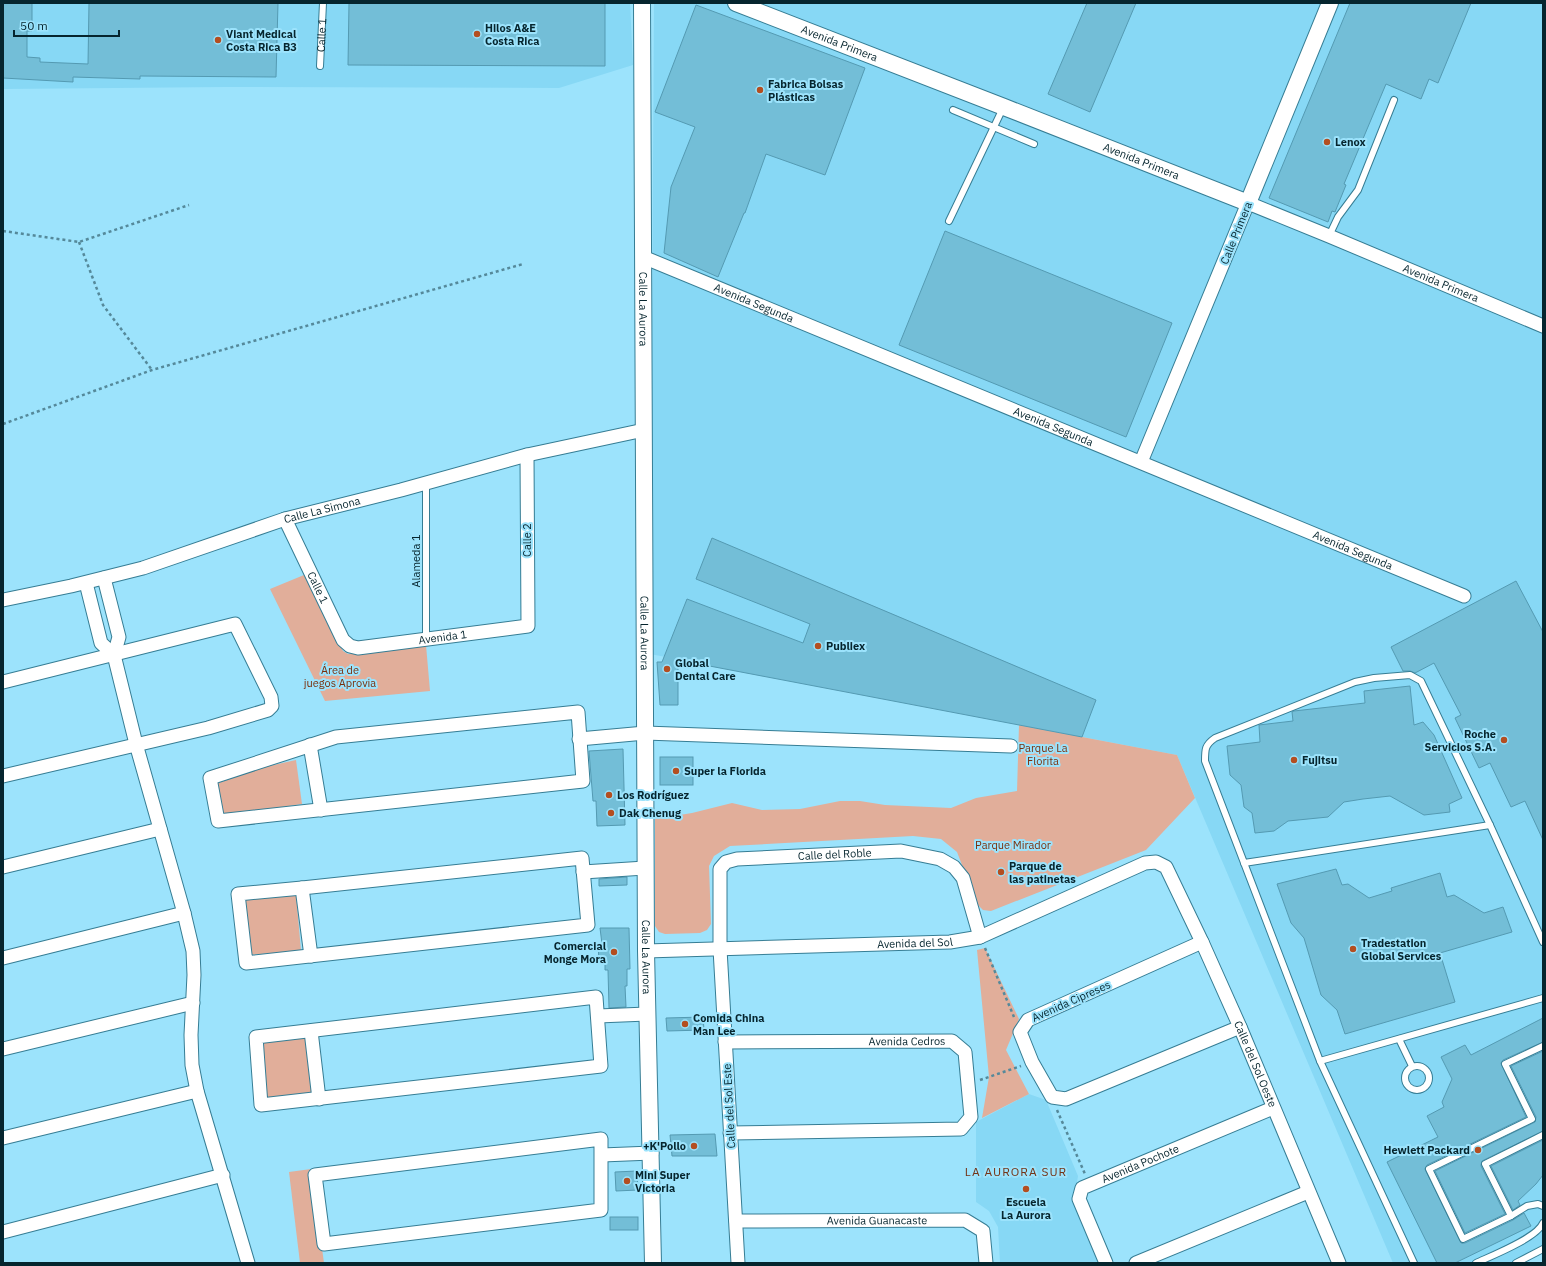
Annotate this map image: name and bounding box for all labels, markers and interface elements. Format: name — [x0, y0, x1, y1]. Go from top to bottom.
scale bar — [14, 12, 119, 38]
street label: Calle 1 — [314, 17, 329, 52]
text: 50 m — [20, 18, 48, 33]
place label: Hilos A&E Costa Rica — [485, 21, 539, 48]
street label: Avenida Primera — [799, 22, 880, 64]
place label: Viant Medical Costa Rica B3 — [226, 27, 297, 54]
marker: Hilos A&E Costa Rica — [472, 29, 482, 39]
marker: Viant Medical Costa Rica B3 — [213, 35, 223, 45]
place label: Fabrica Bolsas Plásticas — [768, 77, 844, 104]
marker: Fabrica Bolsas Plásticas — [755, 85, 765, 95]
place label: Lenox — [1335, 135, 1366, 149]
marker: Lenox — [1322, 137, 1332, 147]
street label: Avenida Primera — [1101, 140, 1182, 182]
street label: Calle Primera — [1217, 200, 1255, 266]
street label: Avenida Primera — [1401, 261, 1481, 305]
street label: Calle La Aurora — [636, 272, 650, 346]
street label: Avenida Segunda — [712, 280, 796, 326]
street label: Avenida Segunda — [1011, 404, 1095, 449]
street label: Calle La Simona — [282, 493, 362, 526]
street label: Calle 2 — [520, 523, 534, 557]
street label: Avenida Segunda — [1311, 527, 1395, 573]
street label: Alameda 1 — [409, 534, 423, 588]
street label: Calle 1 — [304, 569, 332, 606]
street label: Calle La Aurora — [638, 596, 652, 670]
street label: Avenida 1 — [418, 627, 468, 647]
place label: Publiex — [826, 639, 865, 653]
marker: Publiex — [813, 641, 823, 651]
place label: Global Dental Care — [675, 656, 736, 683]
park label: Área de juegos Aprovia — [304, 663, 376, 690]
marker: Global Dental Care — [662, 664, 672, 674]
place label: Roche Servicios S.A. — [1425, 727, 1496, 754]
marker: Roche Servicios S.A. — [1499, 735, 1509, 745]
park label: Parque La Florita — [1018, 741, 1068, 768]
place label: Fujitsu — [1302, 753, 1337, 767]
marker: Fujitsu — [1289, 755, 1299, 765]
place label: Super la Florida — [684, 764, 766, 778]
marker: Super la Florida — [671, 766, 681, 776]
place label: Los Rodríguez — [617, 788, 690, 802]
marker: Los Rodríguez — [604, 790, 614, 800]
place label: Dak Chenug — [619, 806, 682, 820]
marker: Dak Chenug — [606, 808, 616, 818]
park label: Parque Mirador — [975, 838, 1051, 852]
street label: Calle del Roble — [798, 845, 872, 863]
place label: Parque de las patinetas — [1009, 859, 1076, 886]
marker: Parque de las patinetas — [996, 867, 1006, 877]
street label: Calle La Aurora — [639, 920, 654, 995]
street label: Avenida del Sol — [877, 935, 954, 951]
place label: Tradestation Global Services — [1361, 936, 1442, 963]
place label: Comercial Monge Mora — [544, 939, 607, 966]
marker: Tradestation Global Services — [1348, 944, 1358, 954]
marker: Comercial Monge Mora — [609, 947, 619, 957]
street label: Avenida Cipreses — [1029, 977, 1113, 1025]
place label: Comida China Man Lee — [693, 1011, 765, 1038]
marker: Comida China Man Lee — [680, 1019, 690, 1029]
street label: Calle del Sol Oeste — [1231, 1019, 1280, 1109]
street label: Avenida Cedros — [869, 1034, 945, 1048]
street label: Calle del Sol Este — [720, 1063, 738, 1149]
place label: +K'Pollo — [643, 1139, 686, 1153]
marker: +K'Pollo — [689, 1141, 699, 1151]
street label: Avenida Pochote — [1099, 1141, 1181, 1186]
place label: Hewlett Packard — [1383, 1143, 1470, 1157]
marker: Hewlett Packard — [1473, 1145, 1483, 1155]
district label: LA AURORA SUR — [965, 1164, 1067, 1179]
place label: Mini Super Victoria — [635, 1168, 691, 1195]
marker: Mini Super Victoria — [622, 1176, 632, 1186]
marker: Escuela La Aurora — [1021, 1184, 1031, 1194]
place label: Escuela La Aurora — [1001, 1195, 1051, 1222]
street label: Avenida Guanacaste — [827, 1213, 927, 1228]

